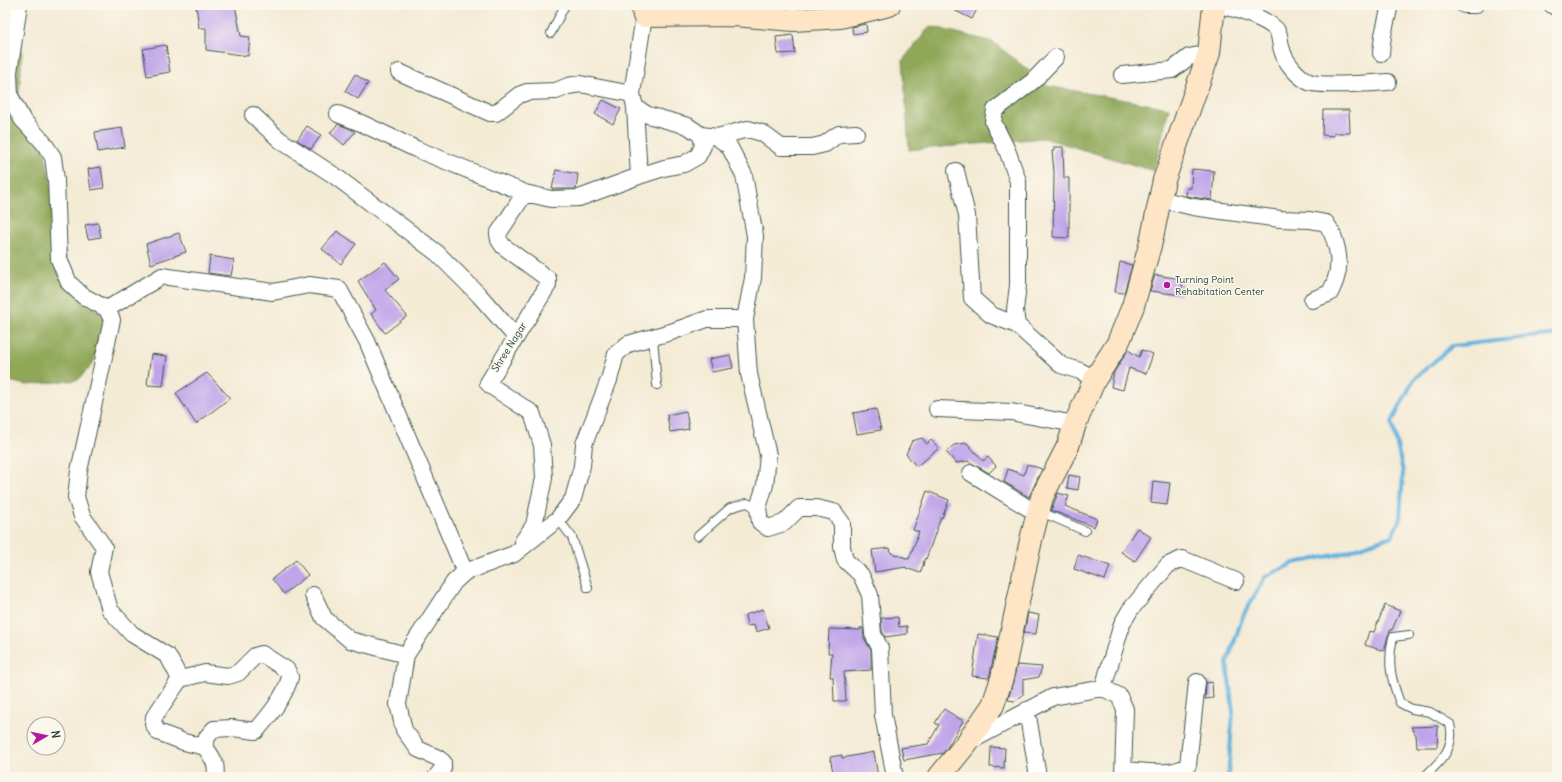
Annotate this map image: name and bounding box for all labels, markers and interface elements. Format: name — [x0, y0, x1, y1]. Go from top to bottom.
place label: Turning Point Rehabitation Center — [1175, 273, 1264, 298]
marker: Turning Point Rehabitation Center — [1162, 280, 1172, 290]
street label: Shree Nagar — [489, 320, 529, 374]
north arrow — [26, 716, 66, 756]
text: N — [48, 730, 63, 739]

